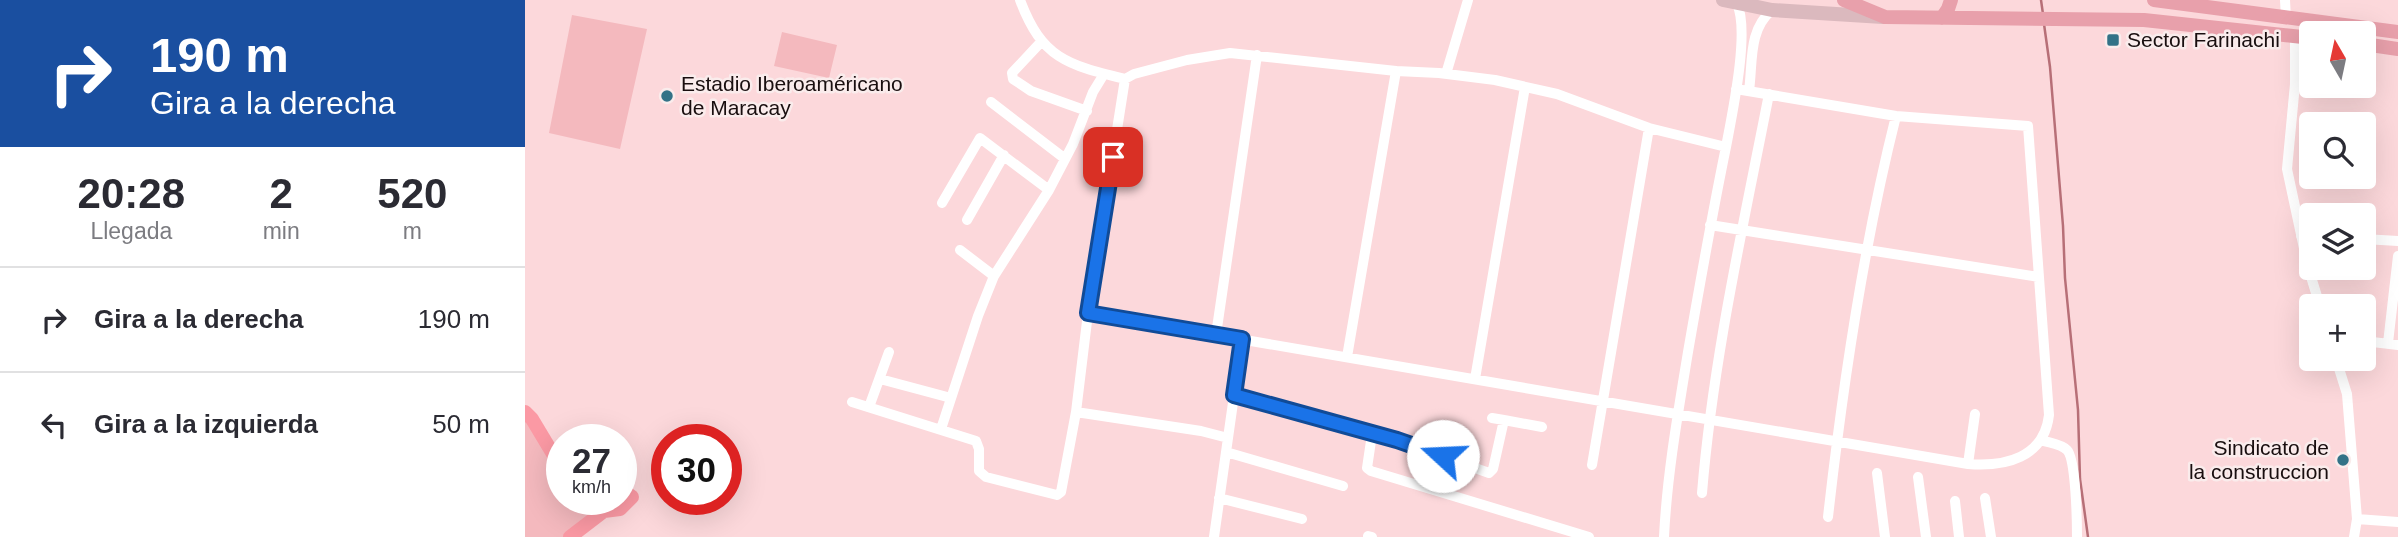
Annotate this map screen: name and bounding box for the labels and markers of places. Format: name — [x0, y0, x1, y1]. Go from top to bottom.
place label: Sector Farinachi — [2127, 28, 2280, 51]
marker: Sector Farinachi — [2105, 32, 2121, 48]
place label: Estadio Iberoaméricano de Maracay — [681, 72, 903, 119]
marker: Estadio Iberoaméricano de Maracay — [659, 88, 675, 104]
pin — [1083, 127, 1143, 187]
place label: Sindicato de la construccion — [2189, 436, 2329, 483]
marker: Sindicato de la construccion — [2335, 452, 2351, 468]

